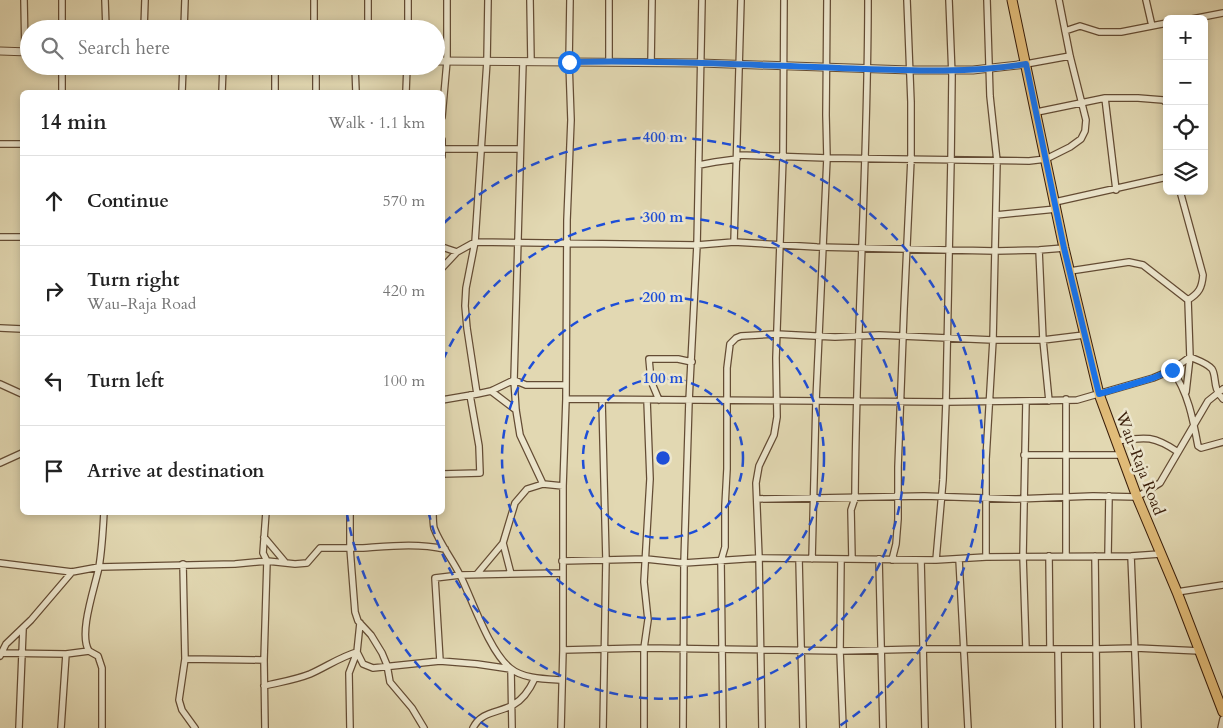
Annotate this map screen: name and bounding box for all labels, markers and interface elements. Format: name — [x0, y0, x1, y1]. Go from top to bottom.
map controls — [1163, 15, 1208, 195]
button: + — [1163, 15, 1208, 60]
search box — [20, 20, 445, 75]
icon: search — [38, 34, 66, 62]
text: Search here — [78, 35, 170, 61]
route start — [558, 51, 581, 74]
button: − — [1163, 60, 1208, 105]
button: locate — [1163, 105, 1208, 150]
text: 14 min — [40, 108, 107, 137]
text: Walk · 1.1 km — [328, 112, 425, 134]
text: 400 m — [643, 127, 684, 147]
button: layers — [1163, 150, 1208, 195]
icon: ahead — [40, 187, 68, 215]
text: Continue — [87, 188, 169, 214]
text: 570 m — [383, 190, 425, 212]
text: 300 m — [643, 207, 684, 227]
text: Turn right — [87, 267, 179, 293]
icon: right — [40, 277, 68, 305]
text: 420 m — [383, 280, 425, 302]
text: 200 m — [643, 287, 684, 307]
text: Wau-Raja Road — [87, 293, 196, 315]
route end — [1161, 359, 1184, 382]
icon: left — [40, 367, 68, 395]
text: Turn left — [87, 368, 164, 394]
text: 100 m — [643, 368, 684, 388]
text: 100 m — [383, 370, 425, 392]
street label: Wau-Raja Road — [1110, 407, 1170, 519]
centre of rings — [654, 449, 672, 467]
icon: arrive — [40, 457, 68, 485]
text: Arrive at destination — [87, 458, 264, 484]

